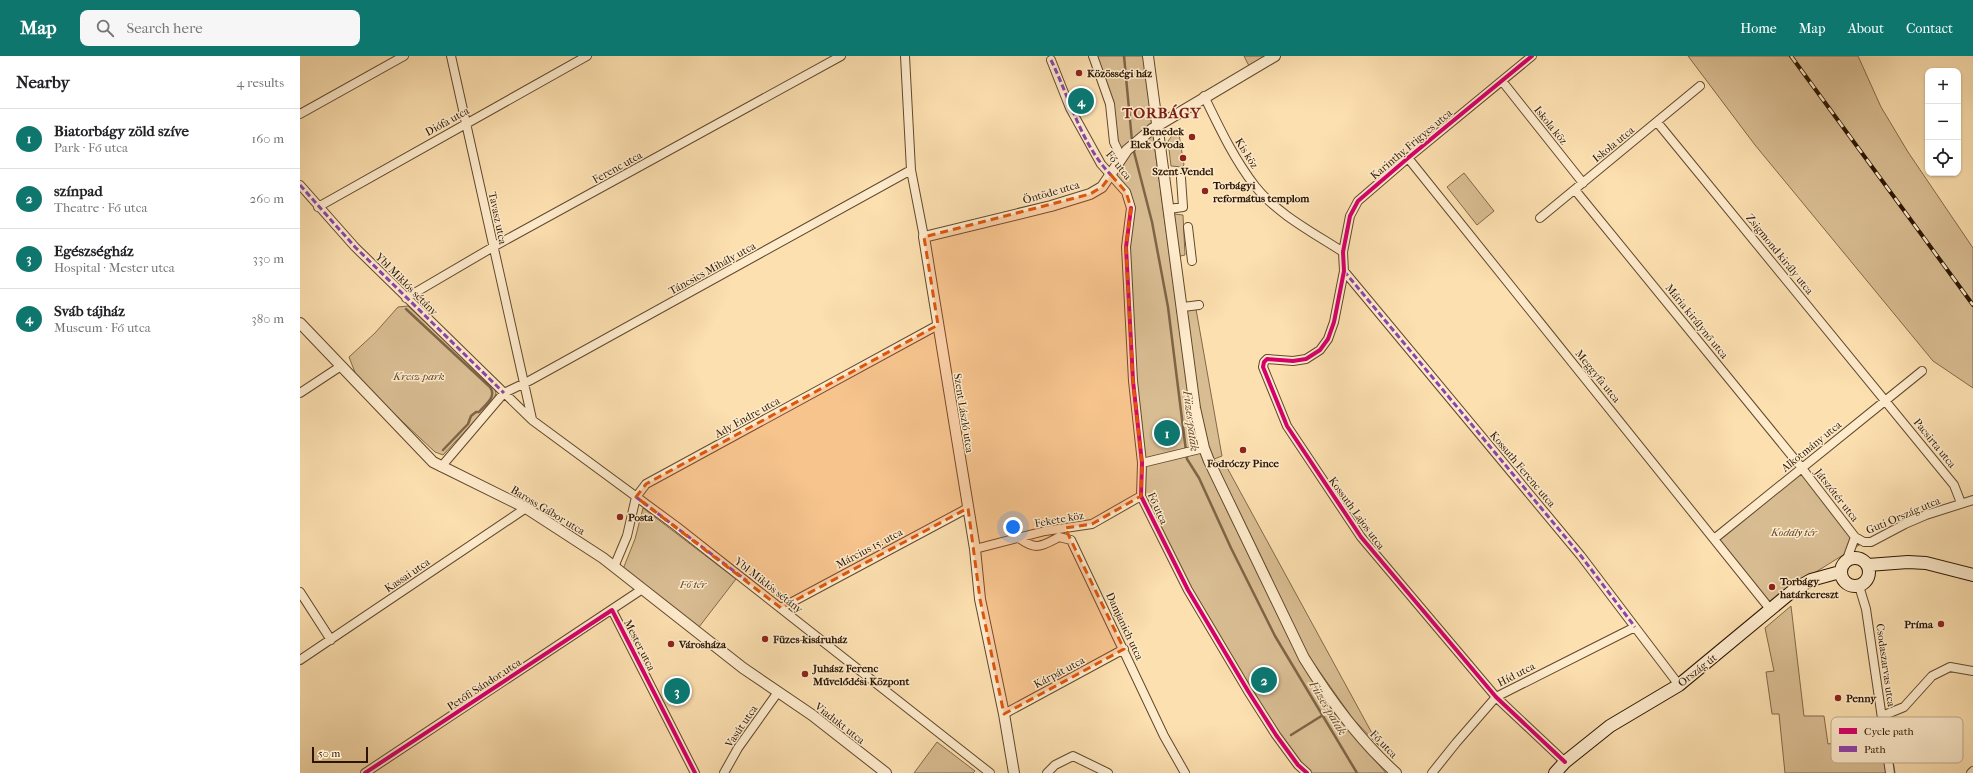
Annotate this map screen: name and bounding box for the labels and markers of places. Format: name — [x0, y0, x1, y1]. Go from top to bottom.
place label: Közösségi ház — [1087, 67, 1152, 80]
marker: Közösségi ház — [1074, 68, 1084, 78]
pin: 4 — [1068, 86, 1094, 116]
place label: Benedek Elek Óvoda — [1130, 125, 1185, 151]
marker: Benedek Elek Óvoda — [1187, 132, 1197, 142]
marker: Szent Vendel — [1178, 153, 1188, 163]
place label: Szent Vendel — [1152, 165, 1215, 178]
place label: Torbágyi református templom — [1212, 179, 1310, 205]
marker: Torbágyi református templom — [1200, 186, 1210, 196]
pin: 1 — [1154, 418, 1180, 448]
marker: Fodróczy Pince — [1238, 445, 1248, 455]
place label: Fodróczy Pince — [1206, 457, 1280, 470]
place label: Posta — [628, 511, 654, 524]
marker: Posta — [615, 512, 625, 522]
place label: Torbágy határkereszt — [1779, 575, 1840, 601]
marker: Torbágy határkereszt — [1767, 582, 1777, 592]
place label: Príma — [1904, 618, 1934, 631]
marker: Príma — [1936, 619, 1946, 629]
place label: Füzes-kisáruház — [772, 633, 848, 646]
marker: Füzes-kisáruház — [760, 634, 770, 644]
place label: Városháza — [678, 638, 727, 651]
marker: Városháza — [666, 639, 676, 649]
place label: Juhász Ferenc Művelődési Központ — [812, 662, 910, 688]
pin: 2 — [1251, 665, 1277, 695]
marker: Juhász Ferenc Művelődési Központ — [800, 669, 810, 679]
pin: 3 — [664, 676, 690, 706]
place label: Penny — [1846, 692, 1877, 705]
marker: Penny — [1833, 693, 1843, 703]

